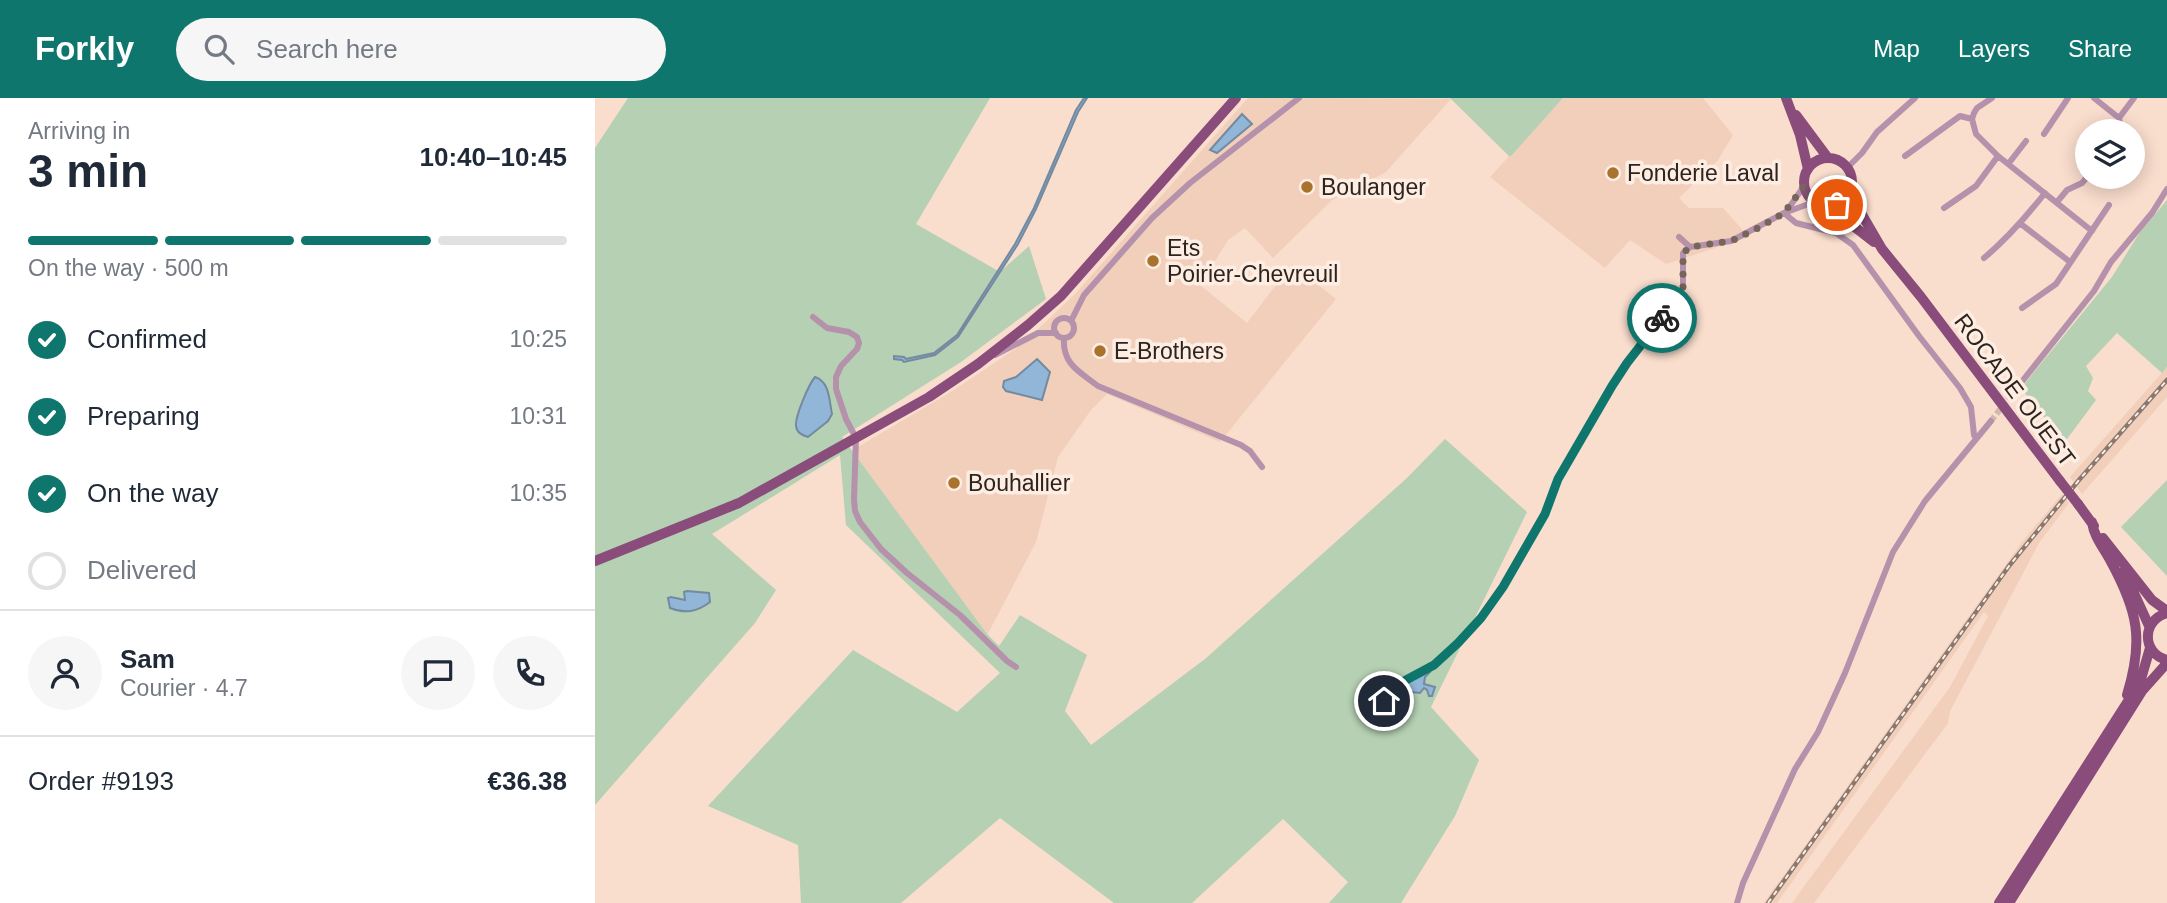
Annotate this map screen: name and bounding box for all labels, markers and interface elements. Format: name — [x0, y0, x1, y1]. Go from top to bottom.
search box — [176, 18, 666, 81]
text: Forkly — [35, 30, 134, 67]
icon: search — [200, 30, 238, 68]
text: Search here — [256, 34, 398, 64]
text: Map — [1873, 35, 1920, 62]
text: Layers — [1958, 35, 2030, 62]
text: Share — [2068, 35, 2132, 62]
text: Arriving in — [28, 118, 130, 144]
map controls — [2075, 119, 2145, 189]
button: layers — [2075, 119, 2145, 189]
text: 10:40–10:45 — [420, 142, 567, 172]
text: 3 min — [28, 145, 148, 197]
place label: Fonderie Laval — [1627, 160, 1779, 186]
marker: Fonderie Laval — [1605, 165, 1621, 181]
place label: Boulanger — [1321, 174, 1426, 200]
pin — [1807, 175, 1867, 235]
marker: Boulanger — [1299, 179, 1315, 195]
icon: bag — [1818, 186, 1856, 224]
place label: Ets Poirier-Chevreuil — [1167, 235, 1338, 287]
marker: Ets Poirier-Chevreuil — [1145, 253, 1161, 269]
text: On the way · 500 m — [28, 255, 229, 281]
courier — [1627, 283, 1697, 353]
icon: bike — [1643, 299, 1681, 337]
street label: ROCADE OUEST — [1949, 309, 2081, 471]
icon: check — [28, 321, 66, 359]
text: Confirmed — [87, 324, 207, 354]
text: 10:25 — [509, 326, 567, 352]
place label: E-Brothers — [1114, 338, 1224, 364]
marker: E-Brothers — [1092, 343, 1108, 359]
icon: check — [28, 398, 66, 436]
text: Preparing — [87, 401, 200, 431]
text: 10:31 — [509, 403, 567, 429]
place label: Bouhallier — [968, 470, 1071, 496]
icon: check — [28, 475, 66, 513]
marker: Bouhallier — [946, 475, 962, 491]
text: On the way — [87, 478, 219, 508]
text: 10:35 — [509, 480, 567, 506]
text: Delivered — [87, 555, 197, 585]
button: person — [28, 636, 102, 710]
button: chat — [401, 636, 475, 710]
button: phone — [493, 636, 567, 710]
text: Sam — [120, 644, 175, 674]
pin — [1354, 671, 1414, 731]
text: Courier · 4.7 — [120, 675, 248, 701]
icon: home — [1365, 682, 1403, 720]
text: Order #9193 — [28, 766, 174, 796]
text: €36.38 — [487, 766, 567, 796]

